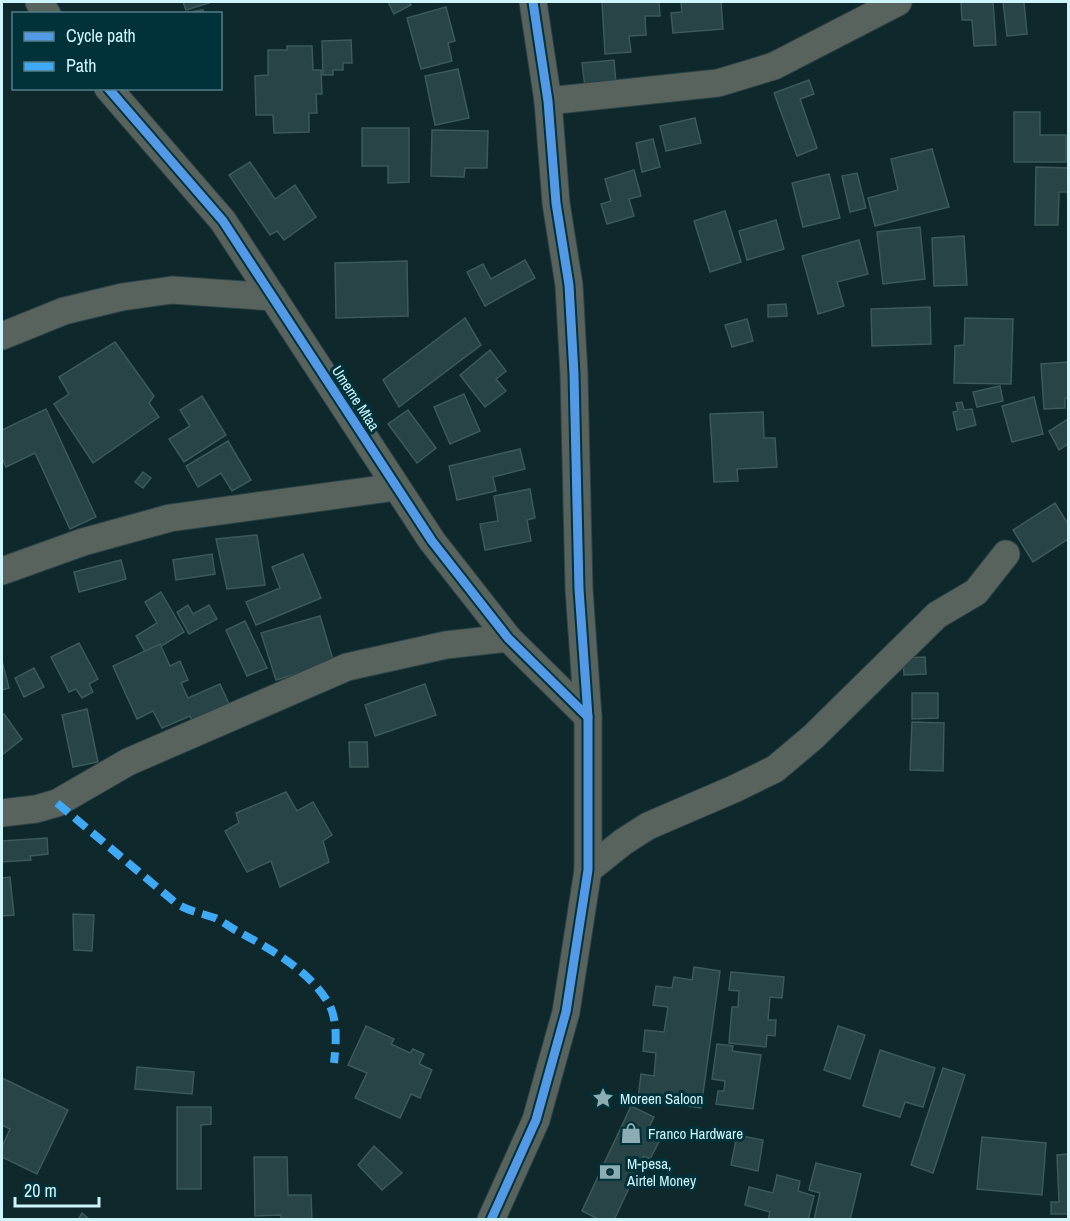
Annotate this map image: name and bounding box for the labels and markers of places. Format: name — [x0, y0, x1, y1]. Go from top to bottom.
place icon: Moreen Saloon — [591, 1086, 615, 1110]
place label: Moreen Saloon — [620, 1088, 703, 1109]
shop icon: Franco Hardware — [619, 1121, 643, 1145]
place label: Franco Hardware — [648, 1123, 743, 1144]
place label: M-pesa, Airtel Money — [626, 1153, 697, 1191]
bank icon: M-pesa, Airtel Money — [598, 1160, 622, 1184]

